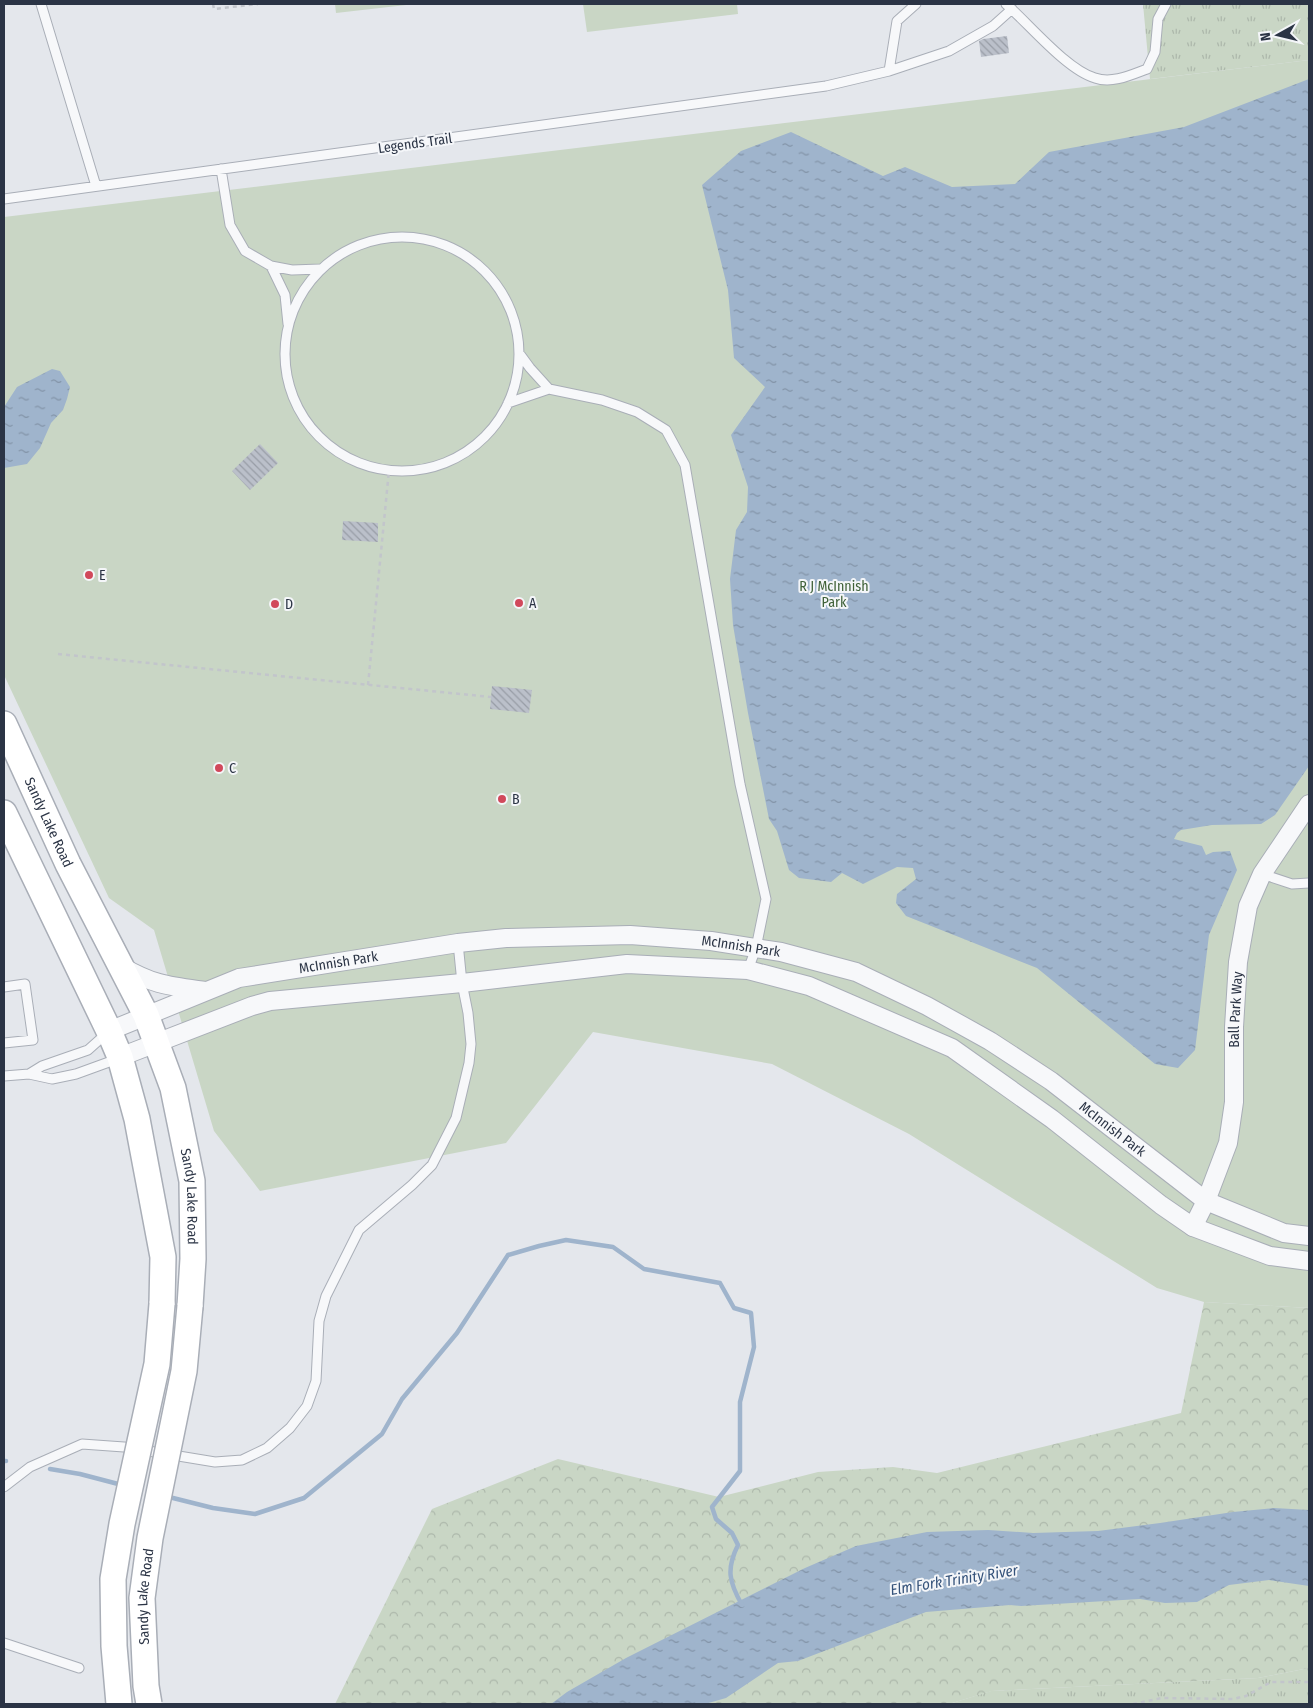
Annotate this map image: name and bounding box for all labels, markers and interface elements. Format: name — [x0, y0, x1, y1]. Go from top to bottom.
north arrow — [1253, 10, 1303, 60]
text: N — [1257, 31, 1275, 42]
street label: Legends Trail — [377, 130, 454, 157]
place label: E — [99, 567, 106, 584]
marker: E — [83, 569, 95, 581]
park label: R J McInnish Park — [799, 578, 869, 611]
place label: A — [529, 595, 537, 612]
place label: D — [285, 596, 293, 613]
marker: A — [513, 597, 525, 609]
marker: D — [269, 598, 281, 610]
place label: C — [229, 760, 236, 777]
marker: C — [213, 762, 225, 774]
street label: Sandy Lake Road — [21, 775, 76, 870]
place label: B — [512, 791, 520, 808]
marker: B — [496, 793, 508, 805]
street label: McInnish Park — [701, 932, 782, 961]
street label: McInnish Park — [298, 948, 380, 977]
street label: Ball Park Way — [1226, 970, 1246, 1048]
street label: McInnish Park — [1076, 1098, 1149, 1161]
street label: Sandy Lake Road — [177, 1147, 201, 1245]
street label: Sandy Lake Road — [134, 1547, 158, 1645]
water label: Elm Fork Trinity River — [889, 1561, 1020, 1599]

